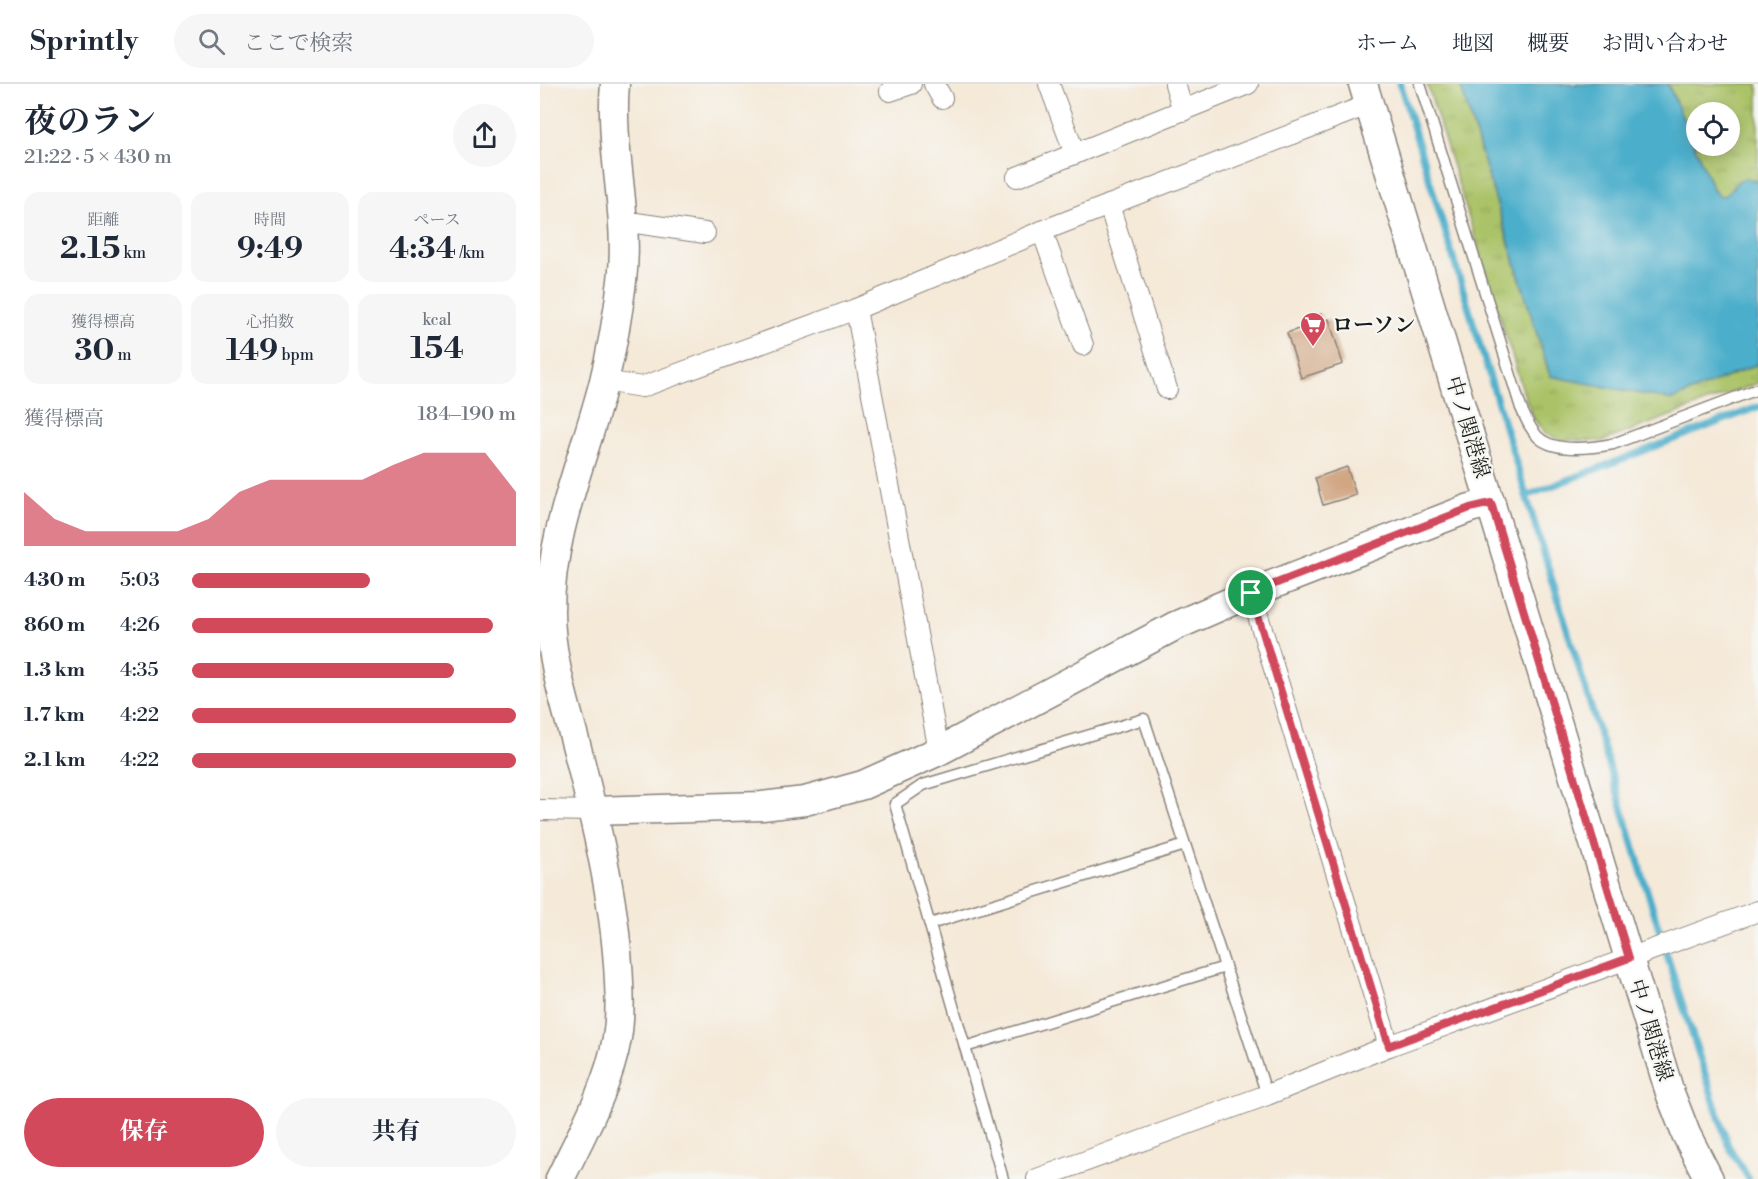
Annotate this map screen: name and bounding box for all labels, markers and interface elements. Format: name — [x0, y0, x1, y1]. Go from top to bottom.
search box — [174, 14, 594, 68]
text: Sprintly — [30, 24, 138, 59]
icon: search — [195, 25, 228, 58]
text: ここで検索 — [243, 30, 353, 57]
text: ホーム — [1356, 31, 1419, 57]
text: 地図 — [1452, 31, 1494, 57]
text: 概要 — [1527, 31, 1569, 57]
text: お問い合わせ — [1602, 31, 1728, 57]
text: 夜のラン — [24, 102, 156, 143]
map controls — [1686, 102, 1740, 156]
button: locate — [1686, 102, 1740, 156]
button: share — [453, 104, 516, 167]
text: 21:22 · 5 × 430 m — [24, 145, 172, 170]
text: 距離 — [87, 210, 119, 230]
text: 時間 — [254, 210, 286, 230]
text: ペース — [413, 210, 461, 230]
text: 2.15 — [60, 230, 120, 268]
text: 9:49 — [237, 230, 303, 268]
text: 4:34 — [389, 230, 456, 268]
text: km — [120, 243, 146, 263]
text: /km — [456, 243, 485, 263]
text: kcal — [422, 310, 452, 330]
supermarket icon: ローソン — [1298, 310, 1328, 348]
text: 獲得標高 — [71, 312, 135, 332]
text: 心拍数 — [246, 312, 294, 332]
place label: ローソン — [1332, 313, 1415, 339]
text: 154 — [410, 330, 464, 368]
text: 30 — [74, 332, 114, 370]
text: 149 — [226, 332, 278, 370]
text: m — [114, 345, 132, 365]
text: bpm — [278, 345, 314, 365]
street label: 中ノ関港線 — [1439, 373, 1495, 481]
text: 184–190 m — [418, 402, 516, 427]
text: 獲得標高 — [24, 407, 104, 432]
pin — [1225, 567, 1276, 618]
text: 430 m — [24, 568, 85, 593]
text: 5:03 — [120, 568, 160, 593]
icon: arrive — [1234, 576, 1267, 609]
text: 860 m — [24, 613, 85, 638]
text: 4:26 — [120, 613, 160, 638]
text: 1.3 km — [24, 658, 85, 683]
text: 4:35 — [120, 658, 158, 683]
text: 1.7 km — [24, 703, 85, 728]
text: 4:22 — [120, 703, 159, 728]
text: 2.1 km — [24, 748, 86, 773]
text: 4:22 — [120, 748, 159, 773]
street label: 中ノ関港線 — [1622, 976, 1678, 1084]
button: 保存 — [24, 1098, 264, 1167]
button: 共有 — [276, 1098, 516, 1167]

